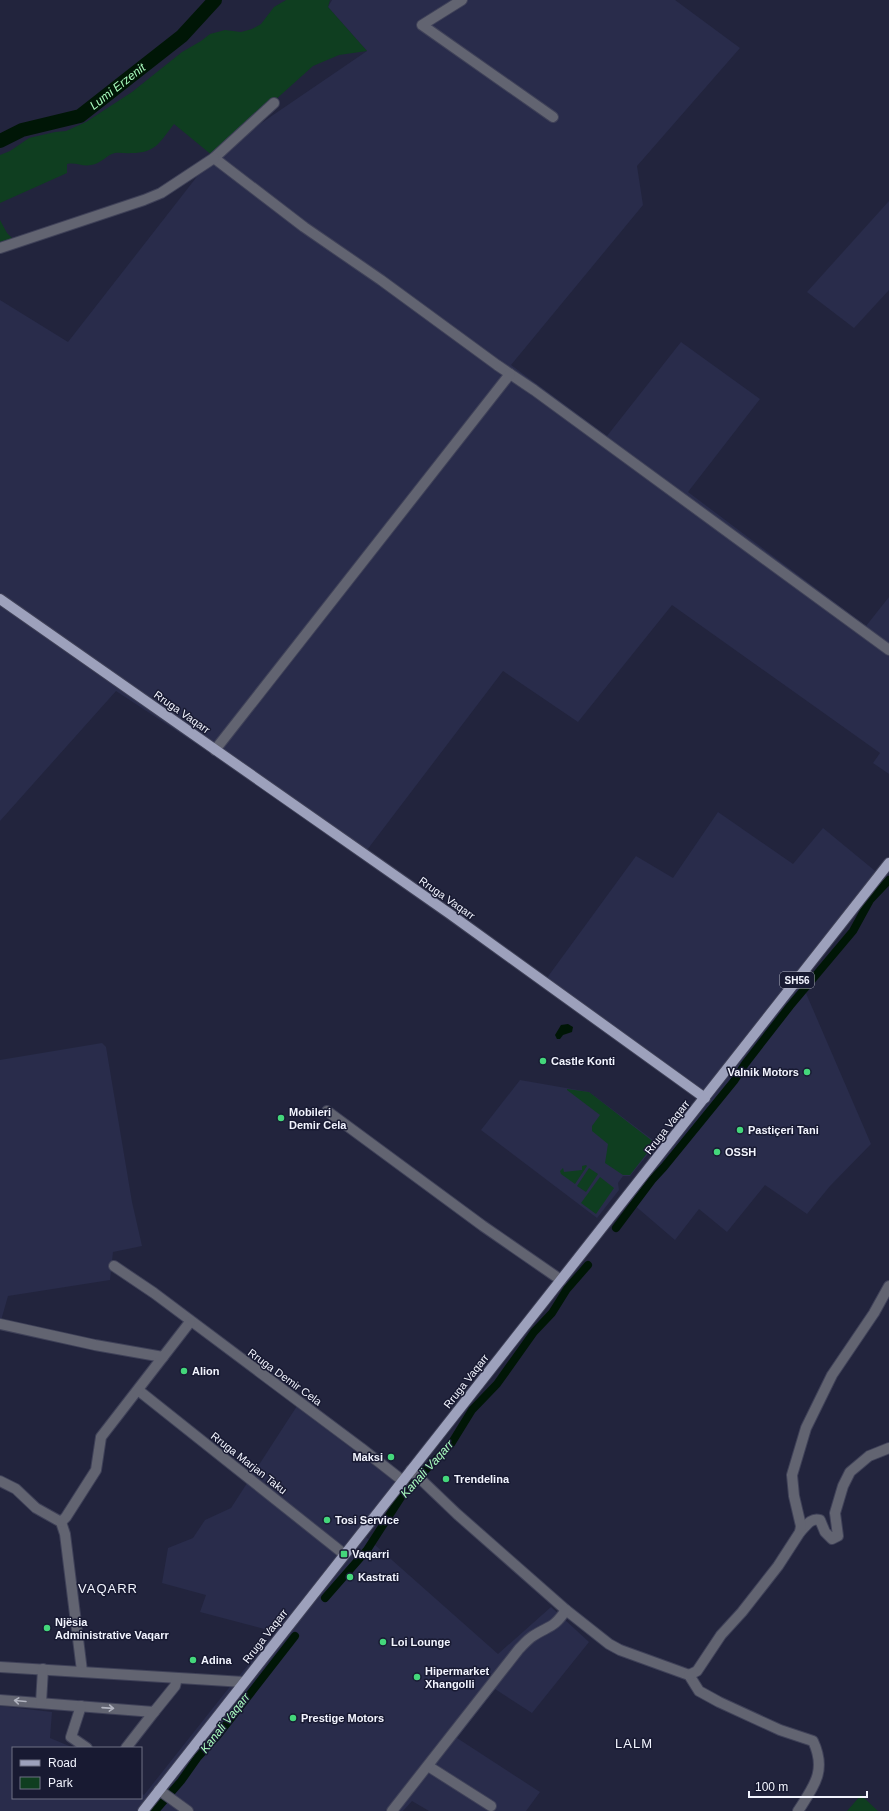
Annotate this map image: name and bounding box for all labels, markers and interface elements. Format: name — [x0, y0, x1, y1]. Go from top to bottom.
water label: Lumi Erzenit — [87, 60, 149, 113]
street label: Rruga Vaqarr — [152, 688, 212, 736]
street label: Rruga Vaqarr — [417, 874, 477, 922]
road number: SH56 — [780, 972, 814, 988]
place label: Castle Konti — [551, 1055, 615, 1067]
marker: Castle Konti — [538, 1056, 548, 1066]
place label: Valnik Motors — [727, 1066, 799, 1078]
marker: Valnik Motors — [802, 1067, 812, 1077]
street label: Rruga Vaqarr — [642, 1097, 692, 1156]
place label: Mobileri Demir Cela — [289, 1106, 347, 1131]
marker: Mobileri Demir Cela — [276, 1113, 286, 1123]
place label: Pastiçeri Tani — [748, 1124, 819, 1136]
marker: Pastiçeri Tani — [735, 1125, 745, 1135]
place label: OSSH — [725, 1146, 756, 1158]
marker: OSSH — [712, 1147, 722, 1157]
street label: Rruga Demir Cela — [246, 1346, 325, 1408]
street label: Rruga Vaqarr — [441, 1351, 491, 1410]
place label: Alion — [192, 1365, 220, 1377]
marker: Alion — [179, 1366, 189, 1376]
street label: Rruga Marjan Taku — [209, 1430, 289, 1496]
water label: Kanali Vaqarr — [398, 1437, 457, 1501]
place label: Maksi — [352, 1451, 383, 1463]
marker: Maksi — [386, 1452, 396, 1462]
place label: Trendelina — [454, 1473, 510, 1485]
marker: Trendelina — [441, 1474, 451, 1484]
place label: Tosi Service — [335, 1514, 399, 1526]
marker: Tosi Service — [322, 1515, 332, 1525]
place label: Vaqarri — [352, 1548, 389, 1560]
marker: Vaqarri — [339, 1549, 349, 1559]
place label: Kastrati — [358, 1571, 399, 1583]
marker: Kastrati — [345, 1572, 355, 1582]
district label: VAQARR — [78, 1581, 138, 1596]
street label: Rruga Vaqarr — [240, 1606, 290, 1665]
place label: Njësia Administrative Vaqarr — [55, 1616, 169, 1641]
marker: Njësia Administrative Vaqarr — [42, 1623, 52, 1633]
place label: Loi Lounge — [391, 1636, 450, 1648]
marker: Loi Lounge — [378, 1637, 388, 1647]
place label: Adina — [201, 1654, 232, 1666]
marker: Adina — [188, 1655, 198, 1665]
place label: Hipermarket Xhangolli — [425, 1665, 490, 1690]
marker: Hipermarket Xhangolli — [412, 1672, 422, 1682]
water label: Kanali Vaqarr — [197, 1689, 253, 1756]
one-way arrow — [14, 1698, 27, 1705]
one-way arrow — [101, 1705, 114, 1712]
place label: Prestige Motors — [301, 1712, 384, 1724]
marker: Prestige Motors — [288, 1713, 298, 1723]
district label: LALM — [615, 1736, 653, 1751]
legend — [12, 1747, 142, 1799]
text: Road — [48, 1756, 77, 1770]
scale bar — [749, 1773, 867, 1799]
text: Park — [48, 1776, 74, 1790]
text: 100 m — [755, 1780, 788, 1794]

